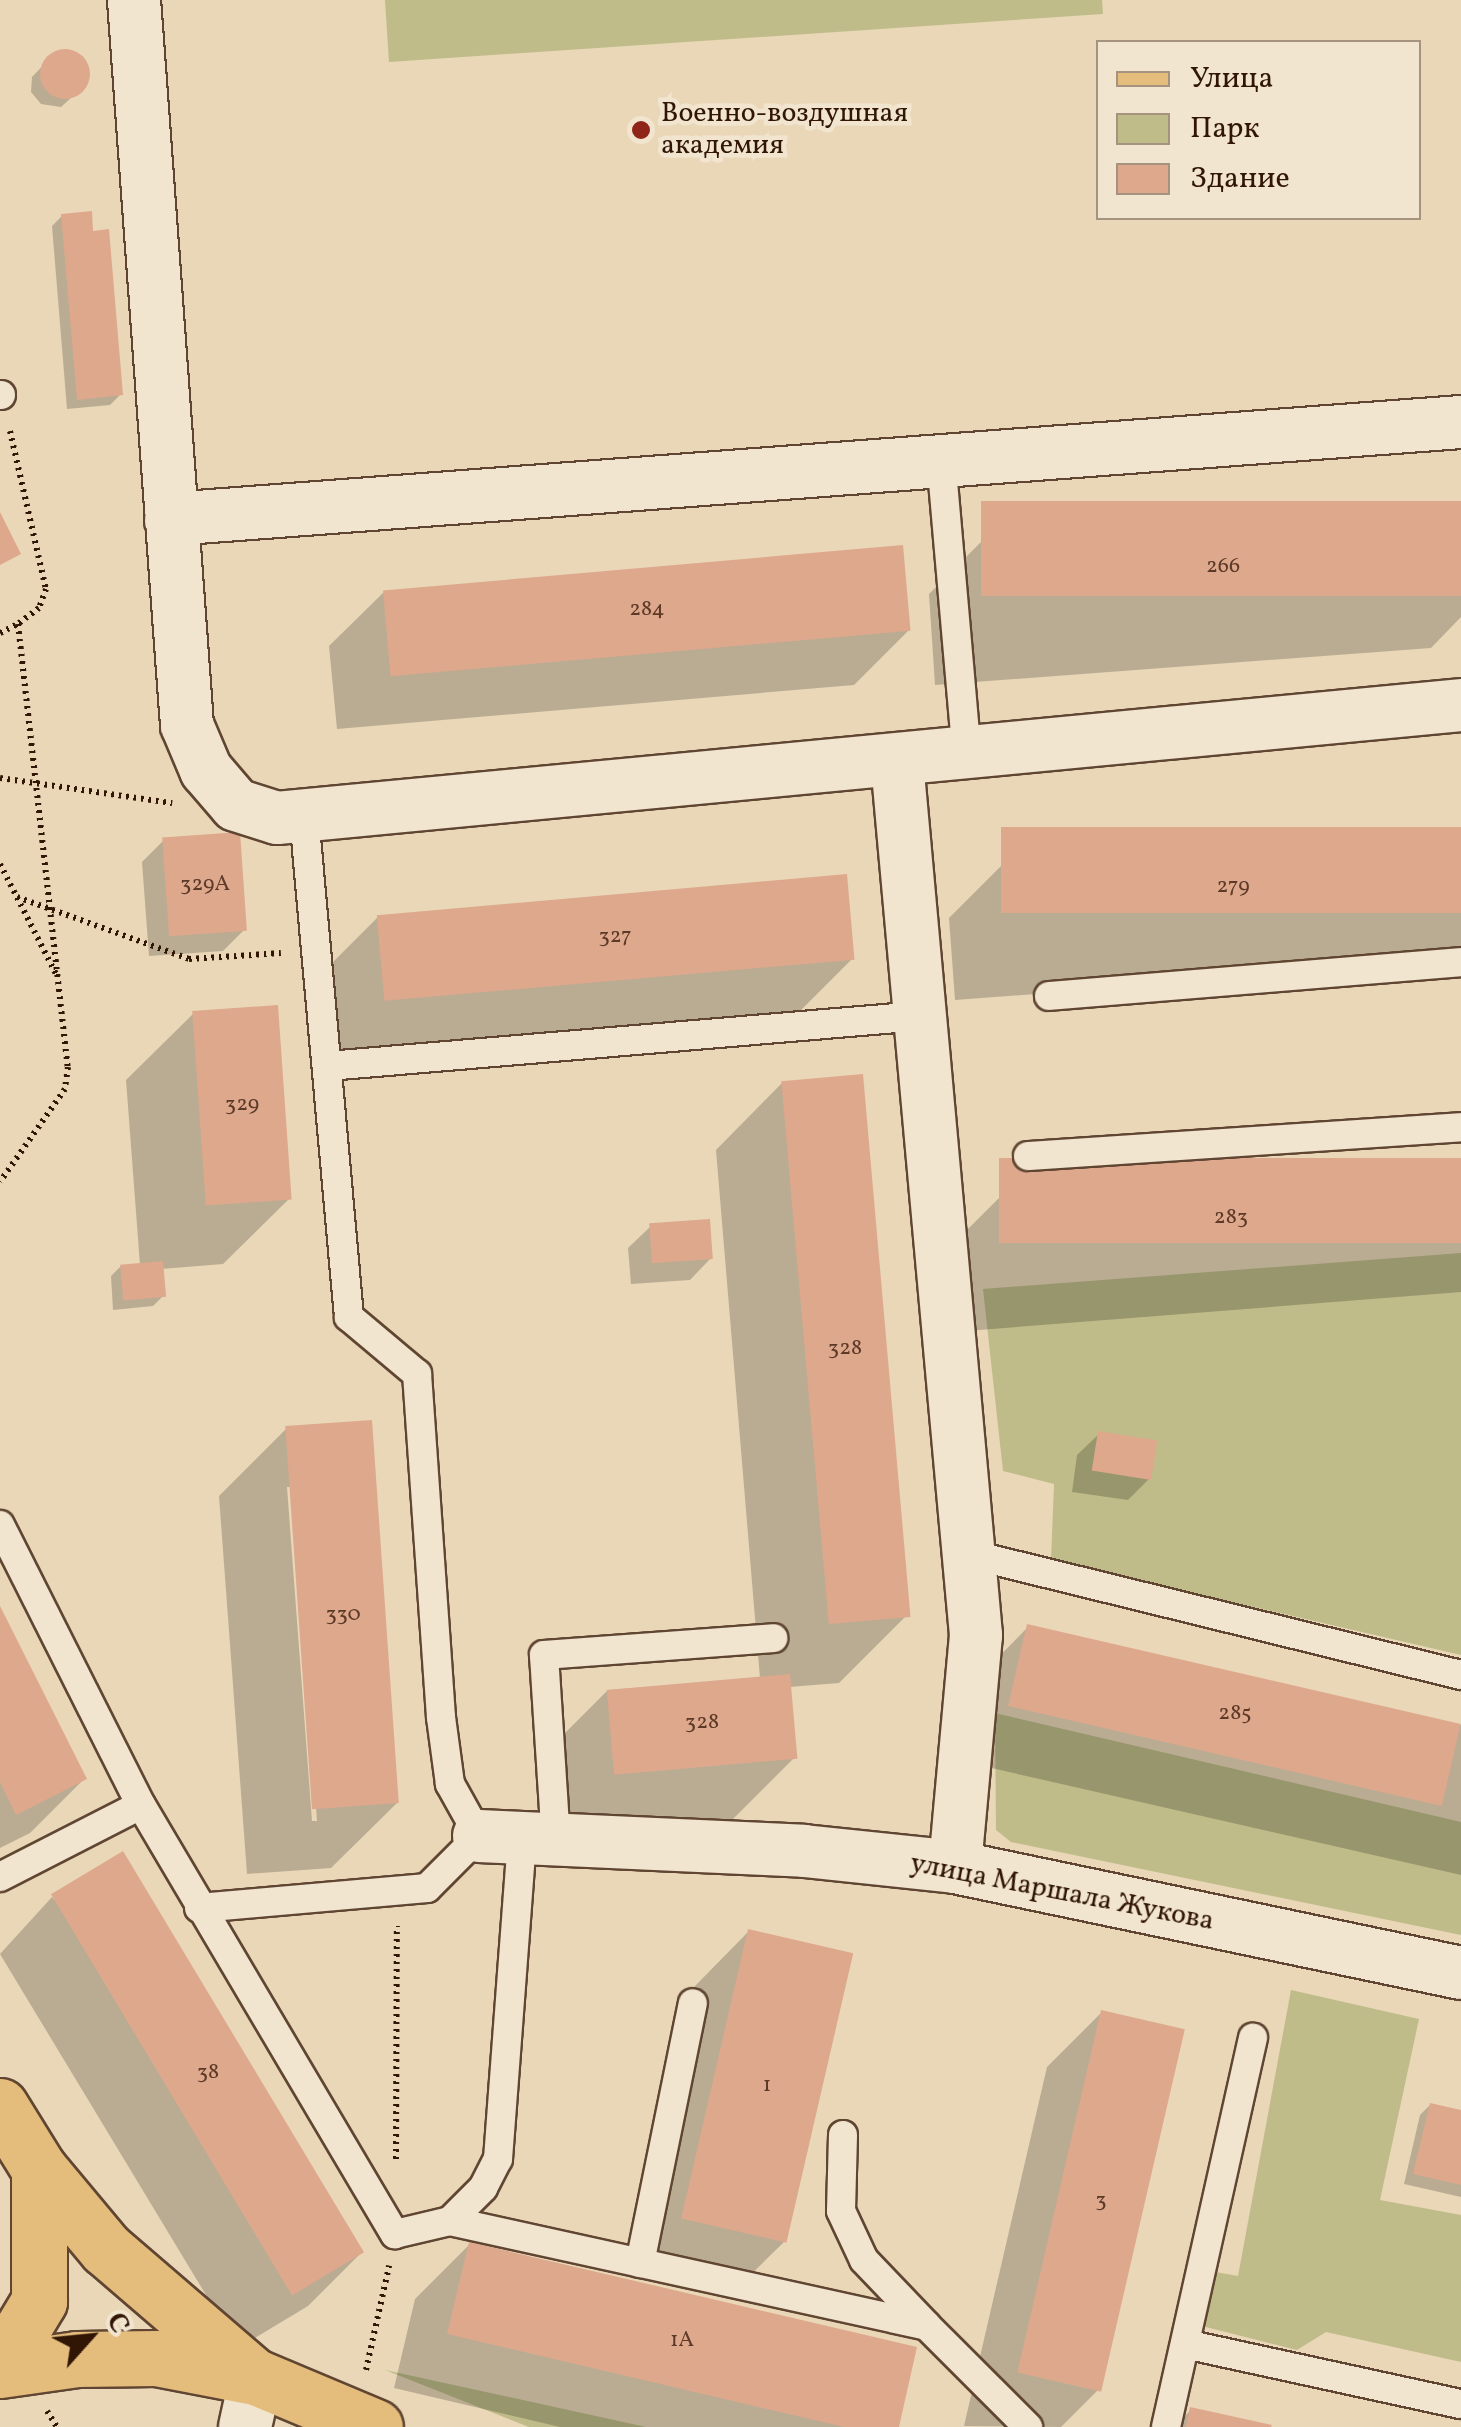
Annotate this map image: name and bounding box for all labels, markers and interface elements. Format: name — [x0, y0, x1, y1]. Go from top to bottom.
legend — [1096, 40, 1421, 220]
text: Улица — [1190, 58, 1273, 100]
place label: Военно-воздушная академия — [661, 97, 908, 163]
text: Парк — [1190, 108, 1259, 150]
marker: Военно-воздушная академия — [630, 119, 652, 141]
text: Здание — [1190, 158, 1290, 200]
house number: 266 — [1206, 554, 1240, 580]
house number: 284 — [629, 597, 665, 623]
house number: 329А — [180, 872, 230, 898]
house number: 279 — [1216, 874, 1250, 900]
house number: 327 — [598, 924, 632, 950]
house number: 329 — [225, 1092, 259, 1118]
house number: 283 — [1214, 1205, 1248, 1231]
house number: 328 — [828, 1336, 862, 1362]
house number: 330 — [325, 1602, 361, 1628]
house number: 285 — [1218, 1701, 1252, 1727]
house number: 328 — [685, 1710, 719, 1736]
street label: улица Маршала Жукова — [907, 1847, 1217, 1939]
house number: 38 — [197, 2060, 219, 2086]
house number: 1 — [763, 2073, 771, 2099]
house number: 3 — [1095, 2188, 1107, 2214]
north arrow — [40, 2287, 140, 2387]
text: С — [96, 2306, 139, 2340]
house number: 1А — [670, 2328, 694, 2354]

